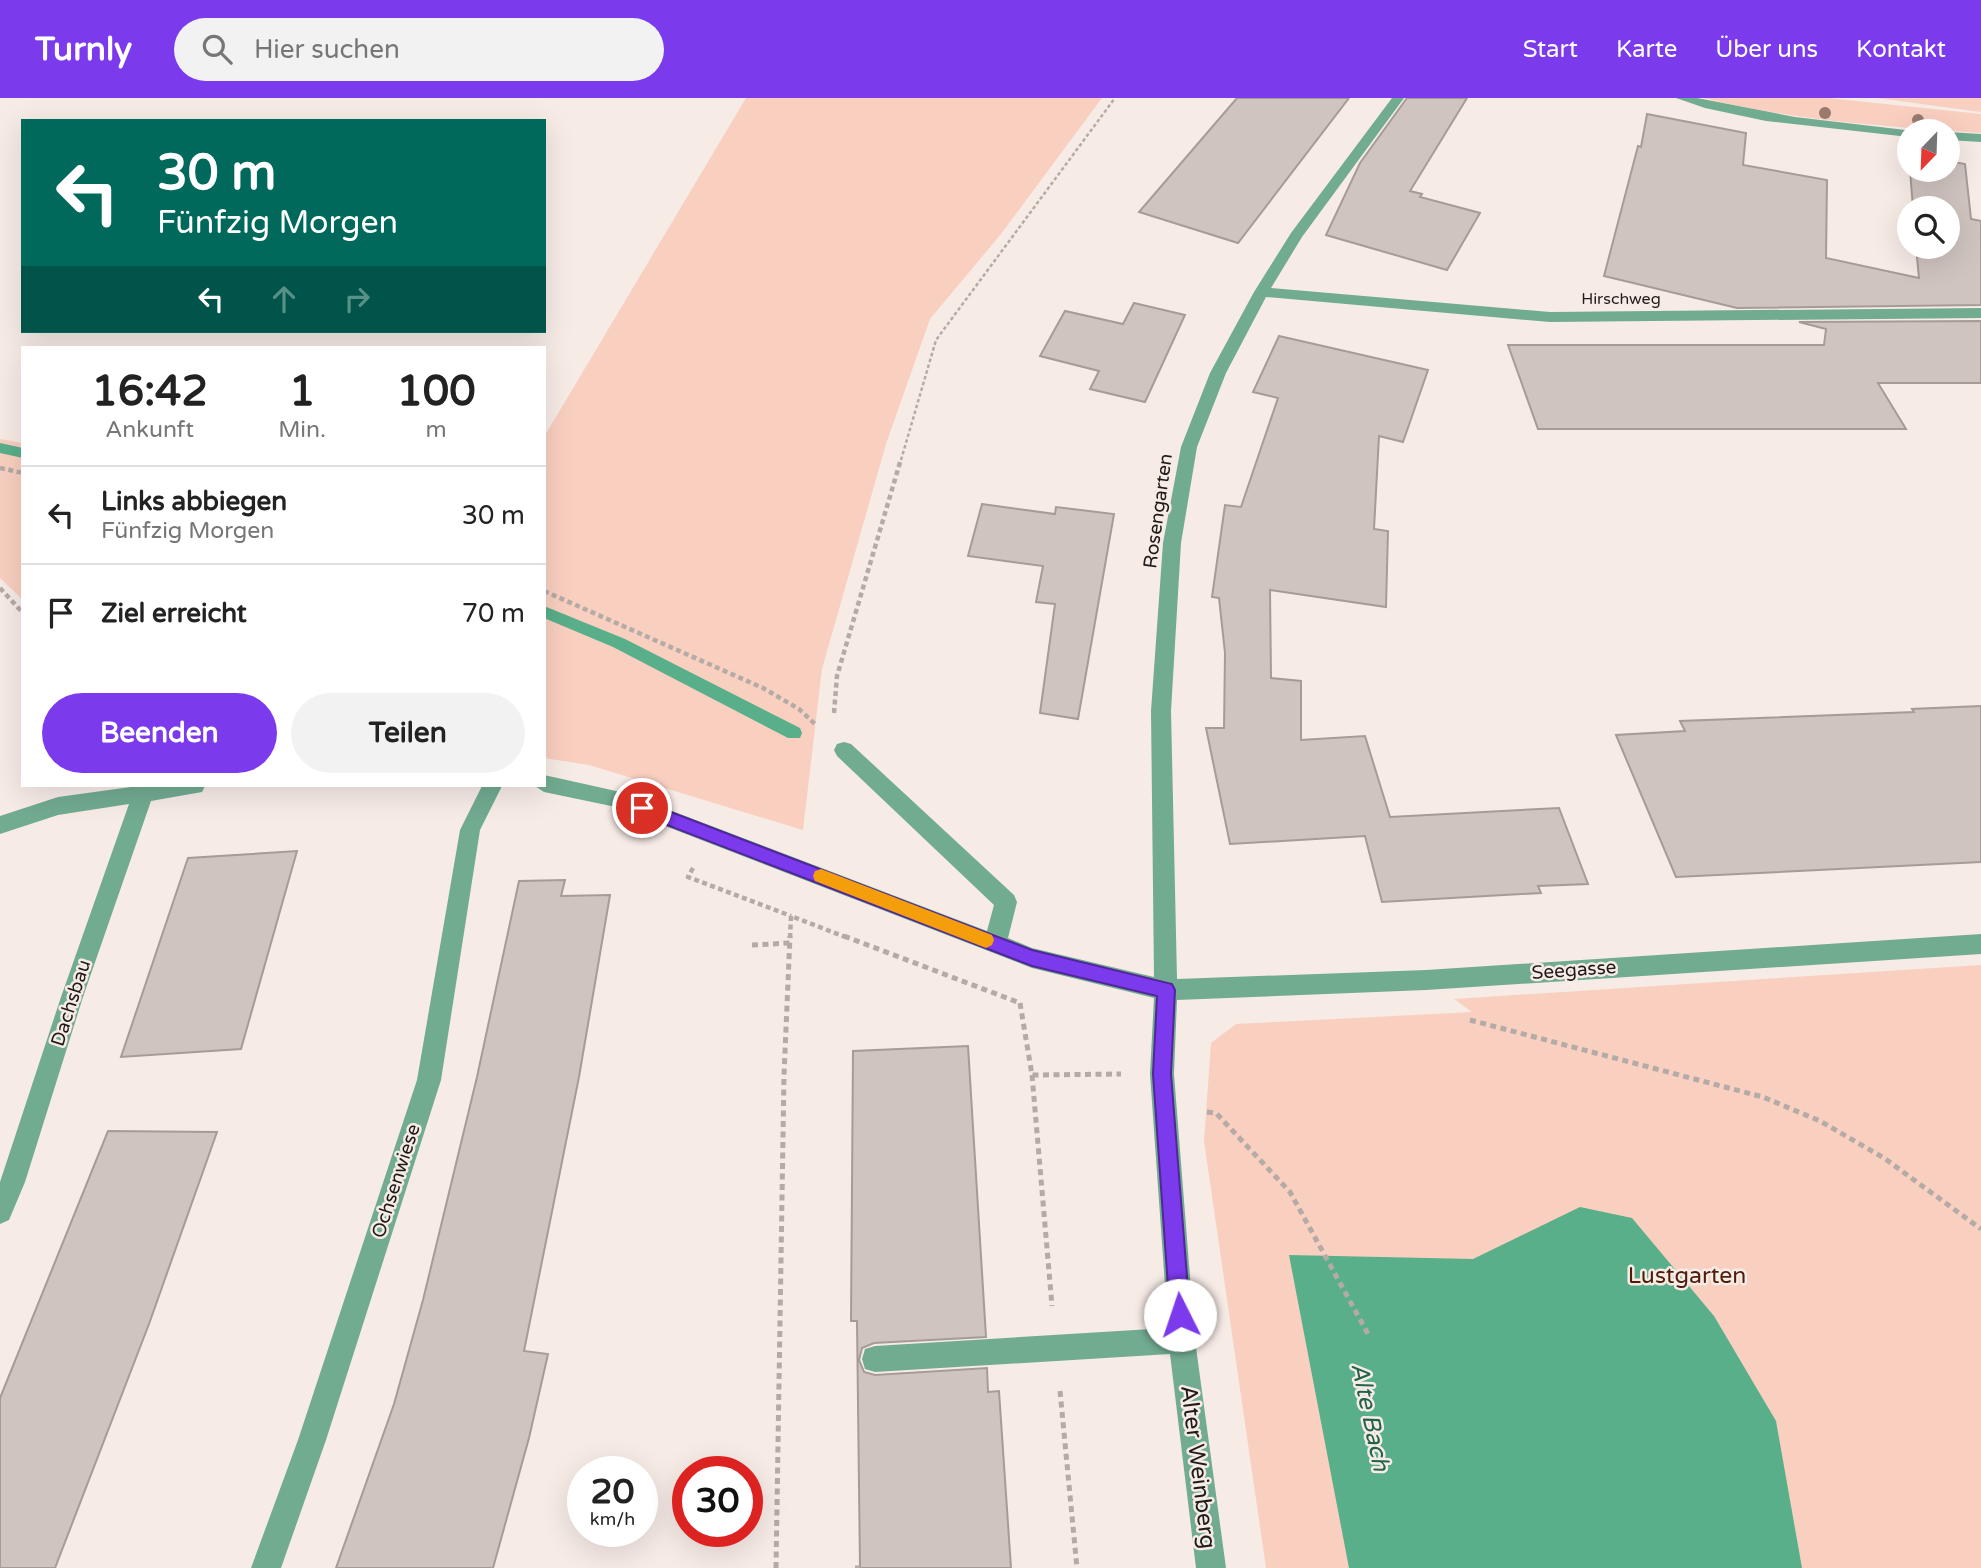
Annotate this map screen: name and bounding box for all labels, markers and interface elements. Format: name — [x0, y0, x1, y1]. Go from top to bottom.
search box — [174, 18, 664, 81]
text: Turnly — [35, 30, 132, 69]
icon: search — [198, 30, 236, 68]
text: Hier suchen — [254, 34, 400, 65]
text: Start — [1523, 35, 1578, 64]
text: Karte — [1616, 35, 1677, 64]
text: Über uns — [1715, 35, 1818, 64]
text: Kontakt — [1856, 35, 1946, 64]
north arrow — [1897, 119, 1960, 182]
map controls — [1897, 119, 1960, 259]
text: 30 m — [157, 144, 276, 203]
icon: left — [42, 147, 133, 238]
button: search — [1897, 196, 1960, 259]
text: Fünfzig Morgen — [157, 204, 398, 242]
icon: left — [192, 280, 230, 318]
icon: ahead — [265, 280, 303, 318]
icon: right — [338, 280, 376, 318]
street label: Hirschweg — [1581, 289, 1661, 309]
text: 16:42 — [91, 366, 208, 417]
text: 1 — [289, 366, 315, 417]
text: 100 — [396, 366, 476, 417]
text: Ankunft — [105, 416, 194, 444]
text: Min. — [278, 416, 326, 444]
text: m — [425, 416, 447, 444]
street label: Rosengarten — [1139, 452, 1177, 570]
text: Links abbiegen — [101, 486, 287, 517]
icon: left — [42, 496, 80, 534]
text: 30 m — [462, 500, 525, 531]
text: Fünfzig Morgen — [101, 517, 274, 545]
icon: arrive — [42, 594, 80, 632]
text: Ziel erreicht — [101, 598, 247, 629]
text: 70 m — [462, 598, 525, 629]
button: Beenden — [42, 693, 277, 773]
button: Teilen — [291, 693, 525, 773]
pin — [612, 778, 672, 838]
icon: arrive — [623, 789, 661, 827]
street label: Seegasse — [1531, 956, 1617, 984]
street label: Dachsbau — [47, 957, 95, 1049]
street label: Ochsenwiese — [367, 1121, 425, 1241]
park label: Lustgarten — [1628, 1262, 1746, 1290]
position arrow — [1143, 1278, 1217, 1352]
water label: Alte Bach — [1344, 1360, 1396, 1475]
street label: Alter Weinberg — [1174, 1384, 1222, 1550]
speed limit sign: 30 — [672, 1456, 763, 1547]
text: 20 — [591, 1471, 634, 1513]
text: km/h — [590, 1508, 635, 1530]

